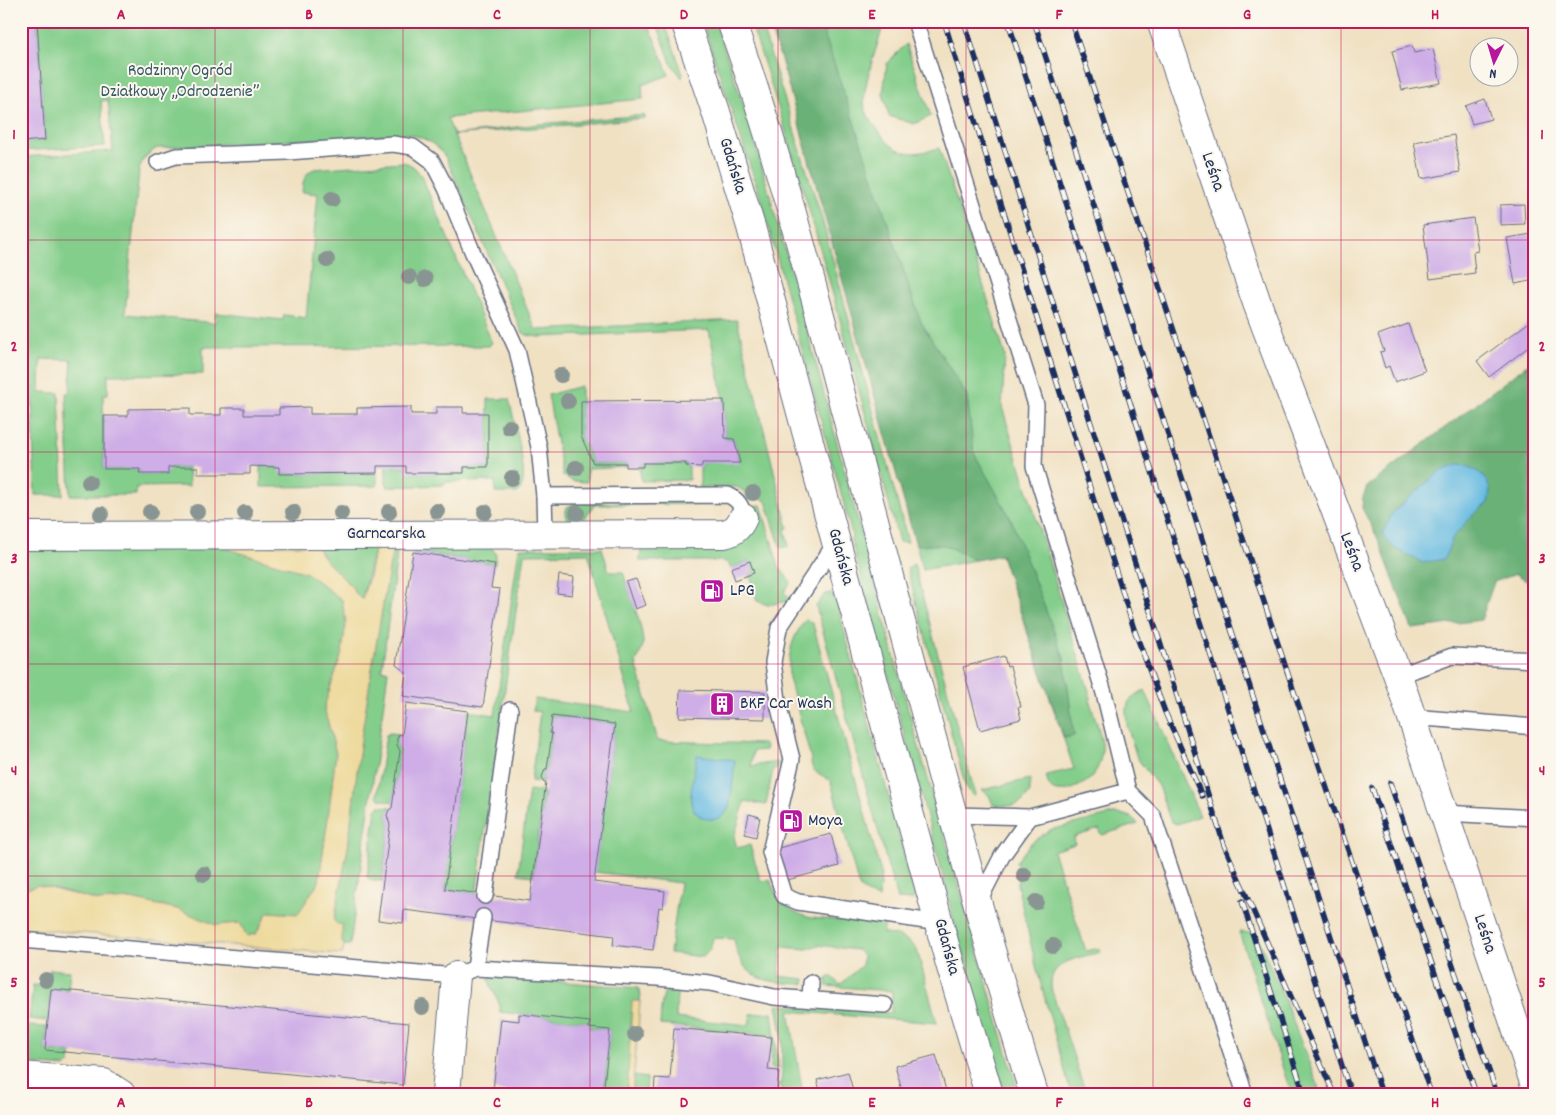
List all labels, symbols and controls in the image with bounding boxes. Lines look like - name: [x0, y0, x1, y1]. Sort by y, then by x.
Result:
- text: A: [117, 4, 126, 27]
- text: B: [305, 4, 313, 27]
- text: C: [493, 4, 501, 27]
- text: D: [680, 4, 689, 27]
- text: E: [868, 4, 876, 27]
- text: F: [1055, 4, 1063, 27]
- text: G: [1243, 4, 1251, 27]
- text: H: [1431, 4, 1439, 27]
- north arrow: [1468, 38, 1518, 88]
- park label: Rodzinny Ogród Działkowy „Odrodzenie”: [100, 59, 260, 105]
- text: N: [1489, 63, 1497, 83]
- text: 1: [12, 124, 16, 147]
- text: 1: [1540, 124, 1544, 147]
- street label: Gdańska: [712, 135, 753, 198]
- street label: Leśna: [1194, 149, 1230, 195]
- text: 2: [11, 336, 18, 359]
- text: 2: [1539, 336, 1546, 359]
- street label: Garncarska: [347, 522, 426, 547]
- street label: Gdańska: [820, 526, 860, 589]
- street label: Leśna: [1332, 529, 1370, 576]
- text: 3: [10, 548, 18, 571]
- text: 3: [1538, 548, 1546, 571]
- fuel station icon: LPG: [699, 578, 725, 604]
- place label: LPG: [730, 579, 755, 604]
- building icon: BKF Car Wash: [709, 691, 735, 717]
- place label: BKF Car Wash: [740, 692, 832, 717]
- text: 4: [11, 760, 17, 783]
- text: 4: [1539, 760, 1545, 783]
- fuel station icon: Moya: [778, 808, 804, 834]
- place label: Moya: [808, 809, 843, 834]
- street label: Leśna: [1466, 911, 1502, 957]
- street label: Gdańska: [926, 916, 966, 979]
- text: 5: [10, 972, 18, 995]
- text: 5: [1538, 972, 1546, 995]
- text: A: [117, 1092, 126, 1115]
- text: B: [305, 1092, 313, 1115]
- text: C: [493, 1092, 501, 1115]
- text: D: [680, 1092, 689, 1115]
- text: E: [868, 1092, 876, 1115]
- text: F: [1055, 1092, 1063, 1115]
- text: G: [1243, 1092, 1251, 1115]
- text: H: [1431, 1092, 1439, 1115]

